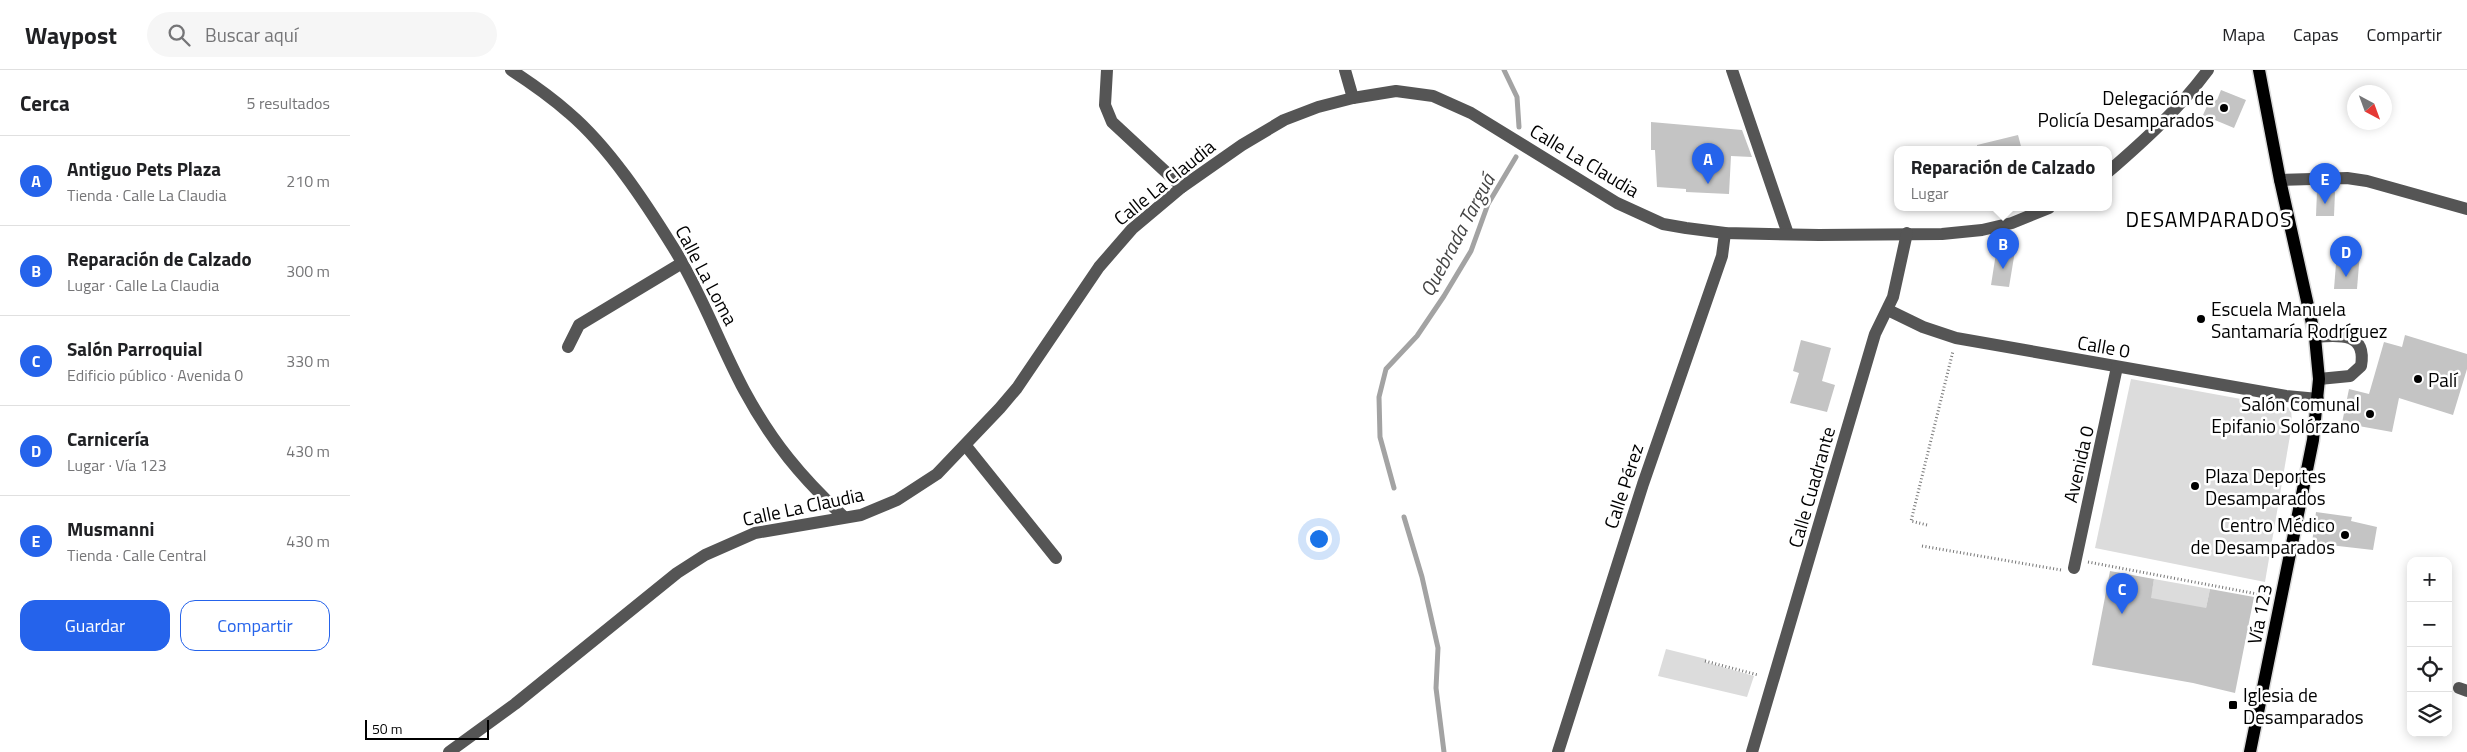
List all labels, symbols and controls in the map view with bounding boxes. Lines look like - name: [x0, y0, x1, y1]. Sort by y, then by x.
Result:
- search box: [147, 12, 497, 57]
- text: Waypost: [25, 17, 117, 53]
- text: Buscar aquí: [205, 20, 298, 49]
- icon: search: [165, 21, 193, 49]
- text: Mapa: [2222, 21, 2265, 48]
- text: Capas: [2293, 21, 2339, 48]
- text: Compartir: [2367, 21, 2442, 48]
- place label: Delegación de Policía Desamparados: [2037, 83, 2214, 134]
- north arrow: [2347, 85, 2392, 130]
- text: Cerca: [20, 87, 70, 119]
- text: 5 resultados: [246, 91, 330, 115]
- marker: Delegación de Policía Desamparados: [2218, 102, 2230, 114]
- street label: Calle La Claudia: [1525, 116, 1646, 204]
- street label: Calle La Claudia: [1107, 132, 1221, 232]
- pin: A: [1692, 143, 1724, 184]
- popup: [1894, 146, 2112, 211]
- text: Reparación de Calzado: [1911, 152, 2095, 181]
- text: Antiguo Pets Plaza: [67, 154, 221, 183]
- pin: E: [2309, 163, 2341, 204]
- water label: Quebrada Targuá: [1411, 166, 1503, 302]
- text: A: [31, 169, 41, 193]
- text: 210 m: [286, 169, 330, 193]
- text: Lugar: [1911, 181, 1949, 205]
- text: Tienda · Calle La Claudia: [67, 183, 226, 207]
- district label: DESAMPARADOS: [2126, 203, 2292, 235]
- street label: Calle La Loma: [668, 220, 746, 331]
- pin: B: [1987, 228, 2019, 269]
- pin: D: [2330, 236, 2362, 277]
- text: Reparación de Calzado: [67, 244, 252, 273]
- text: B: [31, 259, 41, 283]
- text: 300 m: [286, 259, 330, 283]
- text: Lugar · Calle La Claudia: [67, 273, 219, 297]
- place label: Escuela Manuela Santamaría Rodríguez: [2211, 294, 2387, 345]
- marker: Escuela Manuela Santamaría Rodríguez: [2195, 313, 2207, 325]
- street label: Calle 0: [2075, 327, 2133, 365]
- text: Salón Parroquial: [67, 334, 203, 363]
- text: C: [32, 349, 40, 373]
- text: 330 m: [286, 349, 330, 373]
- text: Edificio público · Avenida 0: [67, 363, 243, 387]
- place label: Palí: [2428, 365, 2459, 394]
- marker: Palí: [2412, 373, 2424, 385]
- place label: Salón Comunal Epifanio Solórzano: [2211, 389, 2360, 440]
- marker: Salón Comunal Epifanio Solórzano: [2364, 408, 2376, 420]
- street label: Calle Cuadrante: [1780, 423, 1842, 551]
- street label: Avenida 0: [2055, 423, 2101, 505]
- text: Carnicería: [67, 424, 149, 453]
- text: D: [31, 439, 41, 463]
- text: 430 m: [286, 439, 330, 463]
- street label: Calle Pérez: [1596, 440, 1650, 532]
- text: Lugar · Vía 123: [67, 453, 167, 477]
- place label: Plaza Deportes Desamparados: [2205, 461, 2326, 512]
- street label: Calle La Claudia: [740, 479, 867, 533]
- marker: Plaza Deportes Desamparados: [2189, 480, 2201, 492]
- place label: Centro Médico de Desamparados: [2191, 510, 2335, 561]
- text: Musmanni: [67, 514, 154, 543]
- your location: [1306, 526, 1332, 552]
- text: E: [32, 529, 40, 553]
- text: 430 m: [286, 529, 330, 553]
- marker: Centro Médico de Desamparados: [2339, 529, 2351, 541]
- text: Tienda · Calle Central: [67, 543, 206, 567]
- map controls: [2407, 557, 2452, 737]
- button: +: [2407, 557, 2452, 602]
- pin: C: [2106, 573, 2138, 614]
- street label: Vía 123: [2239, 581, 2279, 647]
- button: Guardar: [20, 600, 170, 651]
- button: Compartir: [180, 600, 330, 651]
- button: −: [2407, 602, 2452, 647]
- button: locate: [2407, 647, 2452, 692]
- place label: Iglesia de Desamparados: [2243, 680, 2364, 731]
- button: layers: [2407, 692, 2452, 737]
- marker: Iglesia de Desamparados: [2227, 699, 2239, 711]
- scale bar: [365, 717, 489, 740]
- text: 50 m: [372, 718, 402, 739]

